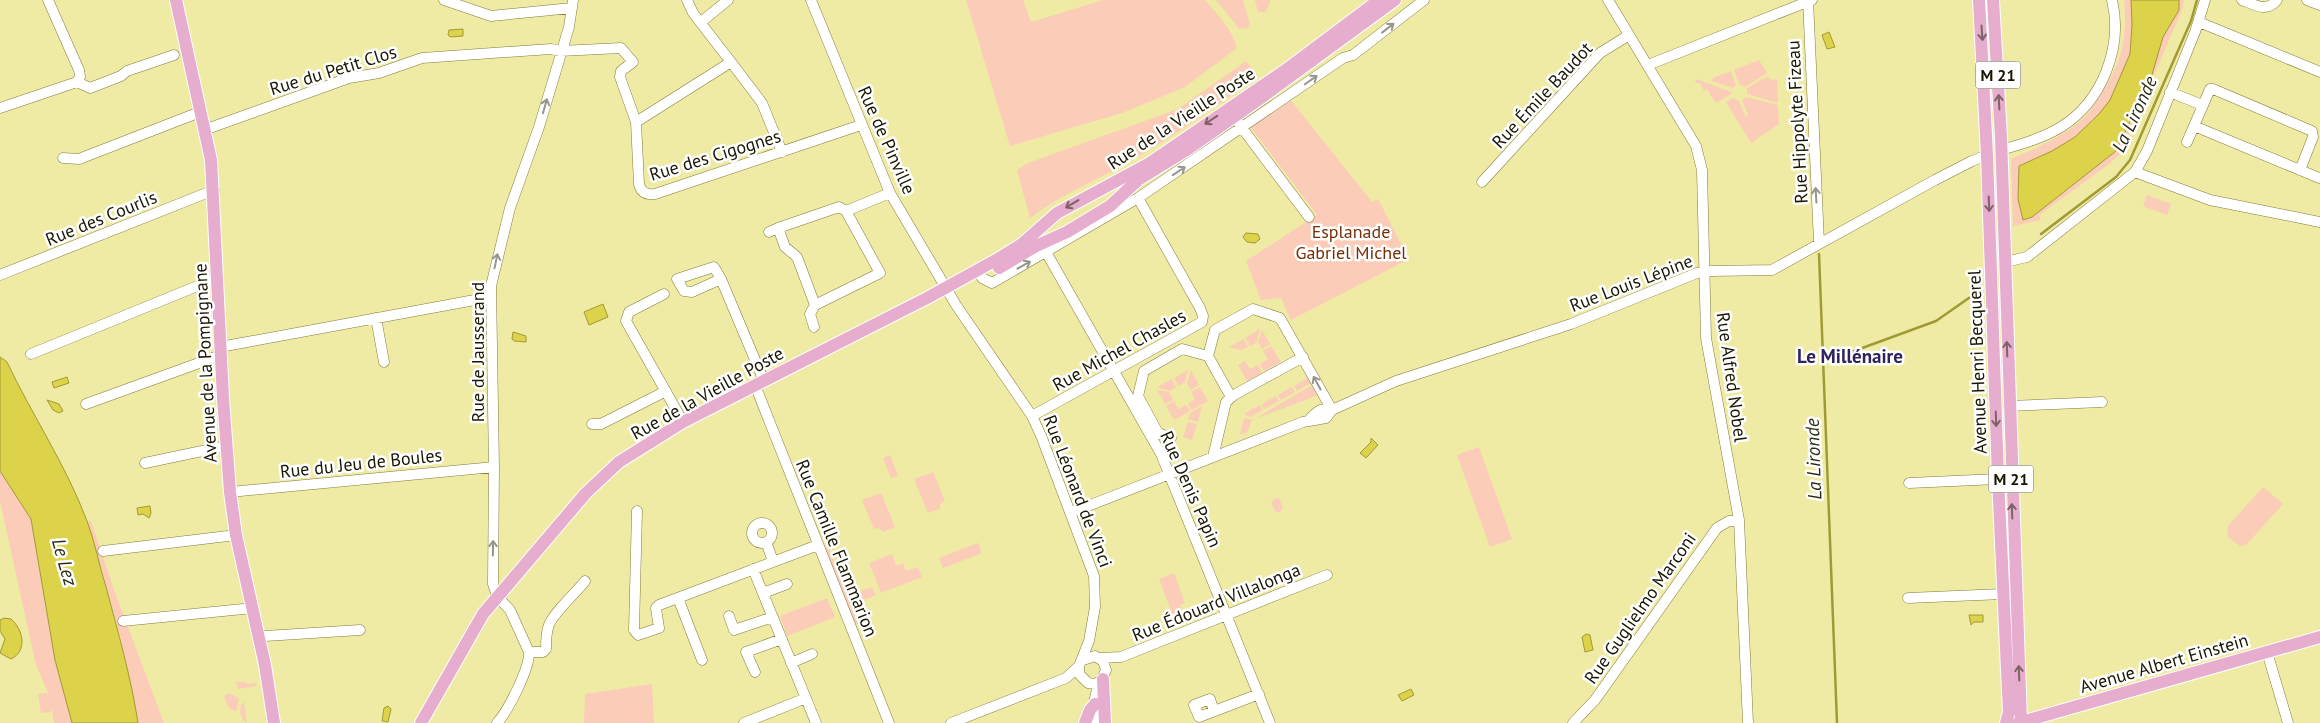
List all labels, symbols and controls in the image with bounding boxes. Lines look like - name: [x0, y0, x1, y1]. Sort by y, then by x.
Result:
- one-way arrow: [1381, 22, 1394, 33]
- one-way arrow: [1977, 25, 1986, 41]
- street label: Rue Émile Baudot: [1487, 37, 1597, 153]
- street label: Rue du Petit Clos: [267, 40, 399, 100]
- street label: Rue Hippolyte Fizeau: [1781, 40, 1813, 204]
- street label: Rue de la Vieille Poste: [1103, 62, 1259, 174]
- road number: M 21: [1976, 62, 2020, 88]
- water label: La Lironde: [2106, 72, 2162, 156]
- one-way arrow: [1304, 75, 1318, 85]
- street label: Rue de Pinville: [853, 82, 921, 198]
- one-way arrow: [1995, 94, 2004, 110]
- one-way arrow: [540, 99, 550, 115]
- one-way arrow: [1204, 115, 1218, 125]
- street label: Rue des Cigognes: [647, 124, 783, 186]
- one-way arrow: [1171, 166, 1185, 176]
- street label: Rue des Courlis: [42, 185, 160, 251]
- one-way arrow: [1812, 187, 1821, 203]
- one-way arrow: [1984, 196, 1993, 212]
- one-way arrow: [1065, 199, 1080, 209]
- park label: Esplanade Gabriel Michel: [1295, 220, 1407, 264]
- street label: Rue Louis Lépine: [1566, 249, 1696, 317]
- one-way arrow: [492, 254, 502, 270]
- one-way arrow: [1016, 259, 1031, 269]
- street label: Avenue de la Pompignane: [188, 263, 222, 463]
- street label: Avenue Henri Becquerel: [1962, 269, 1992, 454]
- street label: Rue de Jausserand: [466, 282, 489, 422]
- street label: Rue Michel Chasles: [1048, 304, 1190, 396]
- street label: Rue Alfred Nobel: [1712, 311, 1753, 444]
- street label: Rue de la Vieille Poste: [626, 341, 788, 445]
- one-way arrow: [2002, 341, 2012, 357]
- district label: Le Millénaire: [1797, 344, 1903, 368]
- one-way arrow: [1312, 376, 1322, 391]
- one-way arrow: [1991, 410, 2001, 427]
- street label: Rue Léonard de Vinci: [1038, 412, 1118, 570]
- water label: La Lironde: [1800, 418, 1826, 500]
- street label: Rue Denis Papin: [1155, 427, 1227, 551]
- street label: Rue du Jeu de Boules: [279, 443, 443, 483]
- street label: Rue Camille Flammarion: [791, 456, 883, 640]
- road number: M 21: [1988, 466, 2034, 492]
- one-way arrow: [2008, 503, 2017, 519]
- street label: Rue Guglielmo Marconi: [1579, 528, 1701, 688]
- water label: Le Lez: [47, 536, 83, 589]
- one-way arrow: [488, 540, 498, 556]
- street label: Rue Édouard Villalonga: [1128, 558, 1304, 646]
- street label: Avenue Albert Einstein: [2077, 628, 2251, 698]
- one-way arrow: [2014, 666, 2023, 682]

